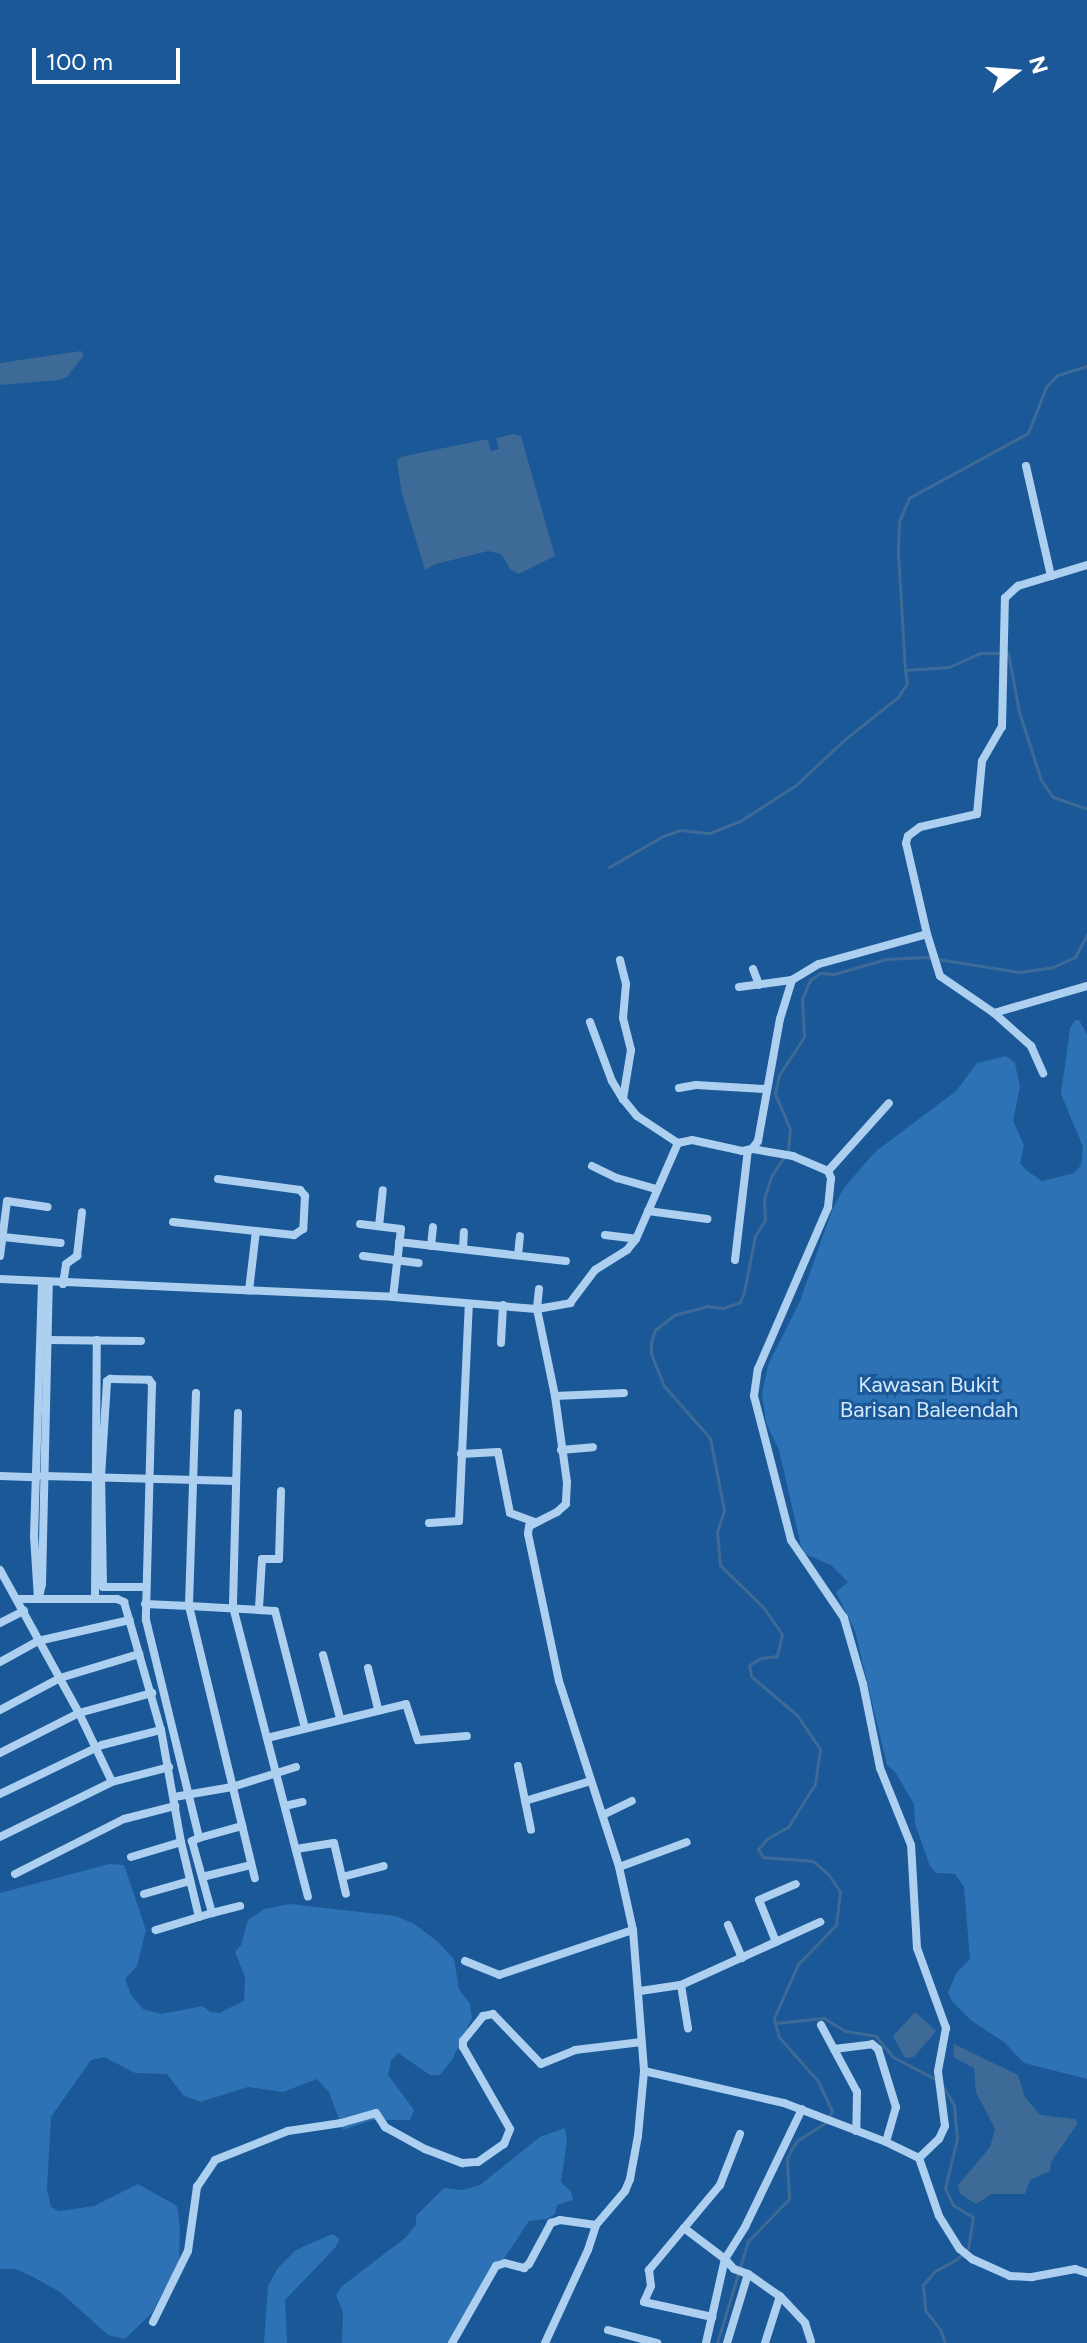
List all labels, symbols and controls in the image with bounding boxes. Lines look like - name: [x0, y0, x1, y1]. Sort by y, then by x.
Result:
- scale bar: [36, 32, 184, 82]
- north arrow: [975, 32, 1055, 112]
- text: 100 m: [46, 47, 113, 76]
- text: N: [1023, 53, 1054, 77]
- park label: Kawasan Bukit Barisan Baleendah: [840, 1371, 1018, 1422]

